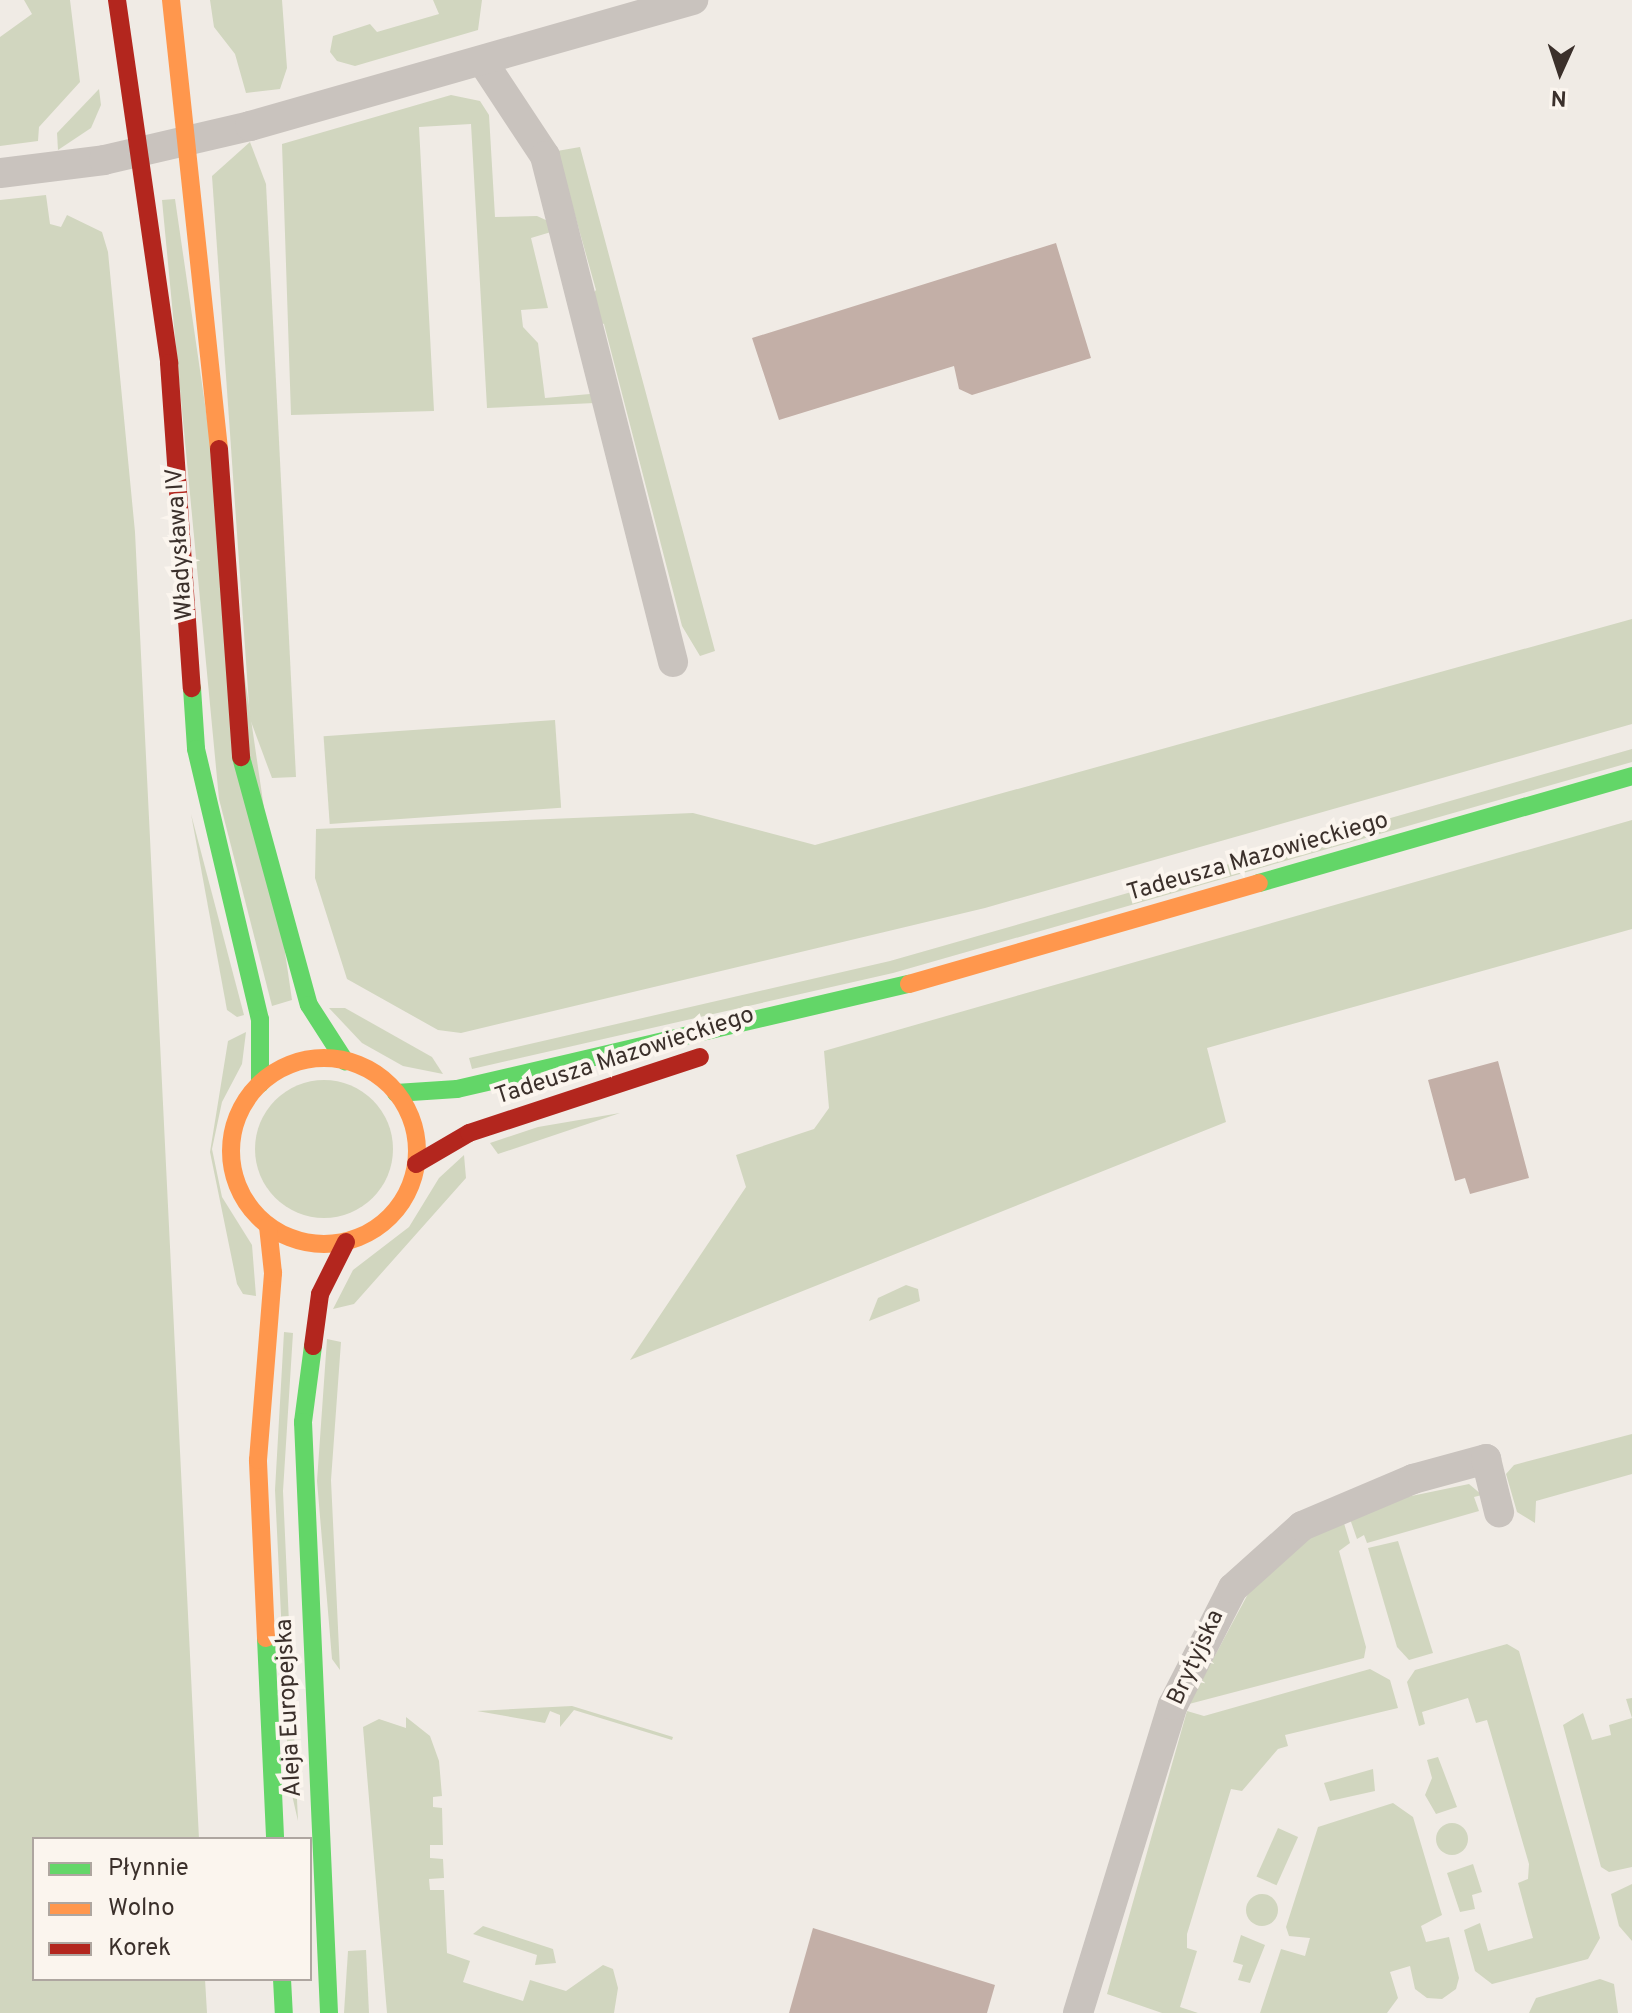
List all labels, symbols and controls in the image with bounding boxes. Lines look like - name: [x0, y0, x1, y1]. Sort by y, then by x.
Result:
- north arrow: [1520, 32, 1600, 112]
- text: N: [1550, 83, 1567, 110]
- street label: Władysława IV: [161, 467, 201, 621]
- street label: Tadeusza Mazowieckiego: [1124, 807, 1392, 909]
- street label: Tadeusza Mazowieckiego: [492, 1002, 758, 1112]
- street label: Brytyjska: [1162, 1606, 1232, 1710]
- street label: Aleja Europejska: [271, 1618, 309, 1798]
- legend: [32, 1837, 312, 1981]
- text: Płynnie: [108, 1854, 189, 1884]
- text: Wolno: [108, 1894, 175, 1924]
- text: Korek: [108, 1934, 171, 1964]

